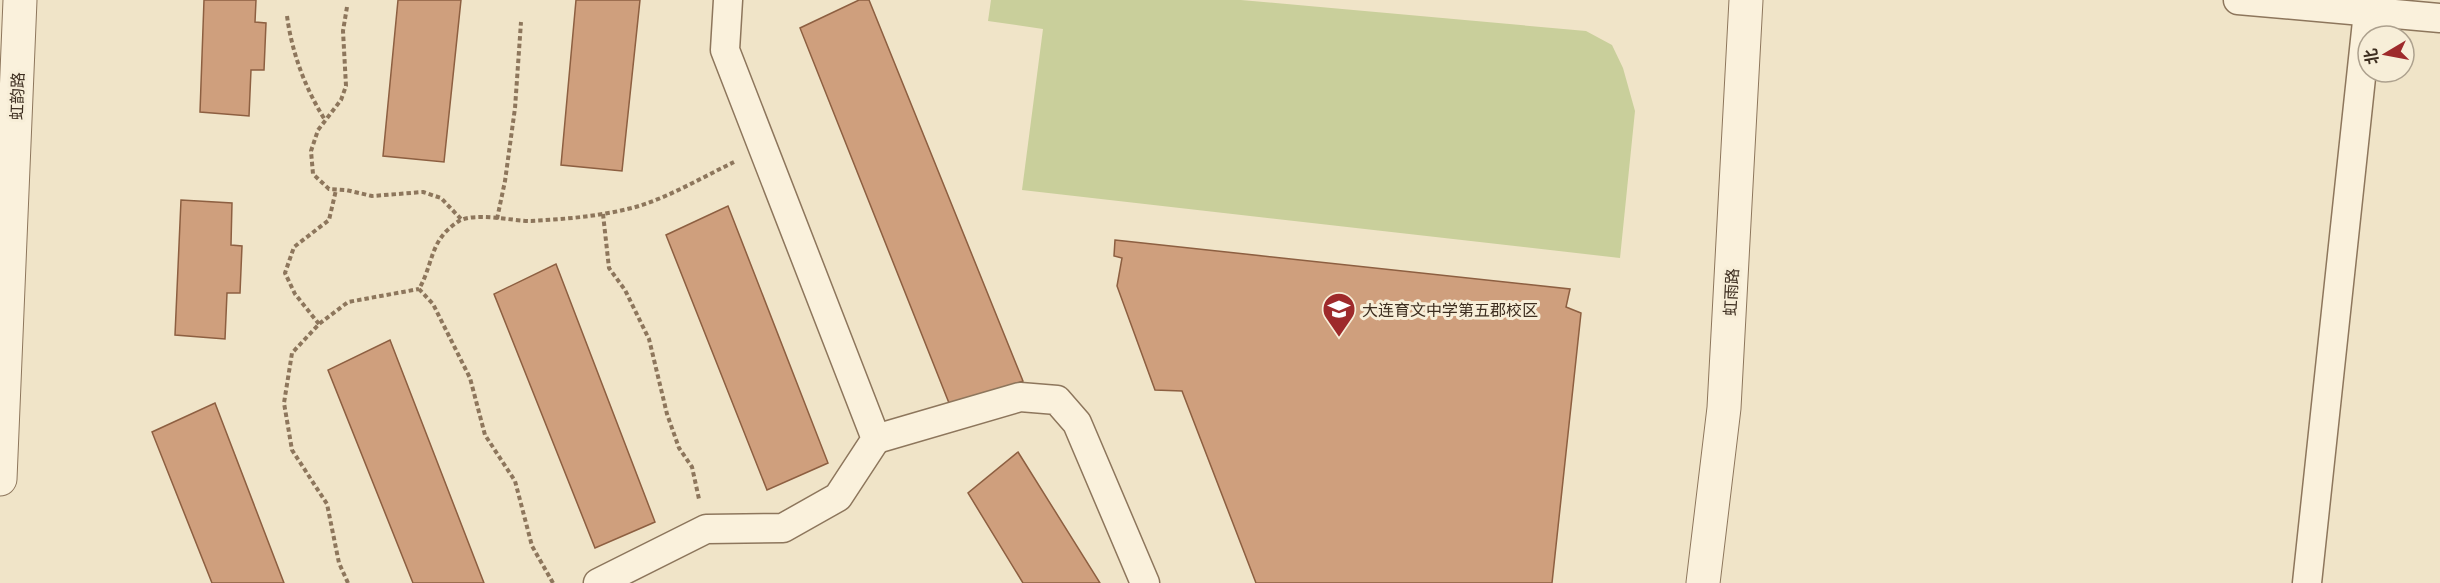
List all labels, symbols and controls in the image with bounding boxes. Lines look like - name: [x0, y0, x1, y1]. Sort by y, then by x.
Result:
- north arrow: [2356, 24, 2416, 84]
- text: 北: [2357, 47, 2383, 67]
- street label: 虹韵路: [3, 72, 29, 120]
- street label: 虹雨路: [1717, 267, 1743, 317]
- school or university icon: 大连育文中学第五郡校区: [1321, 291, 1357, 338]
- place label: 大连育文中学第五郡校区: [1362, 297, 1538, 321]

